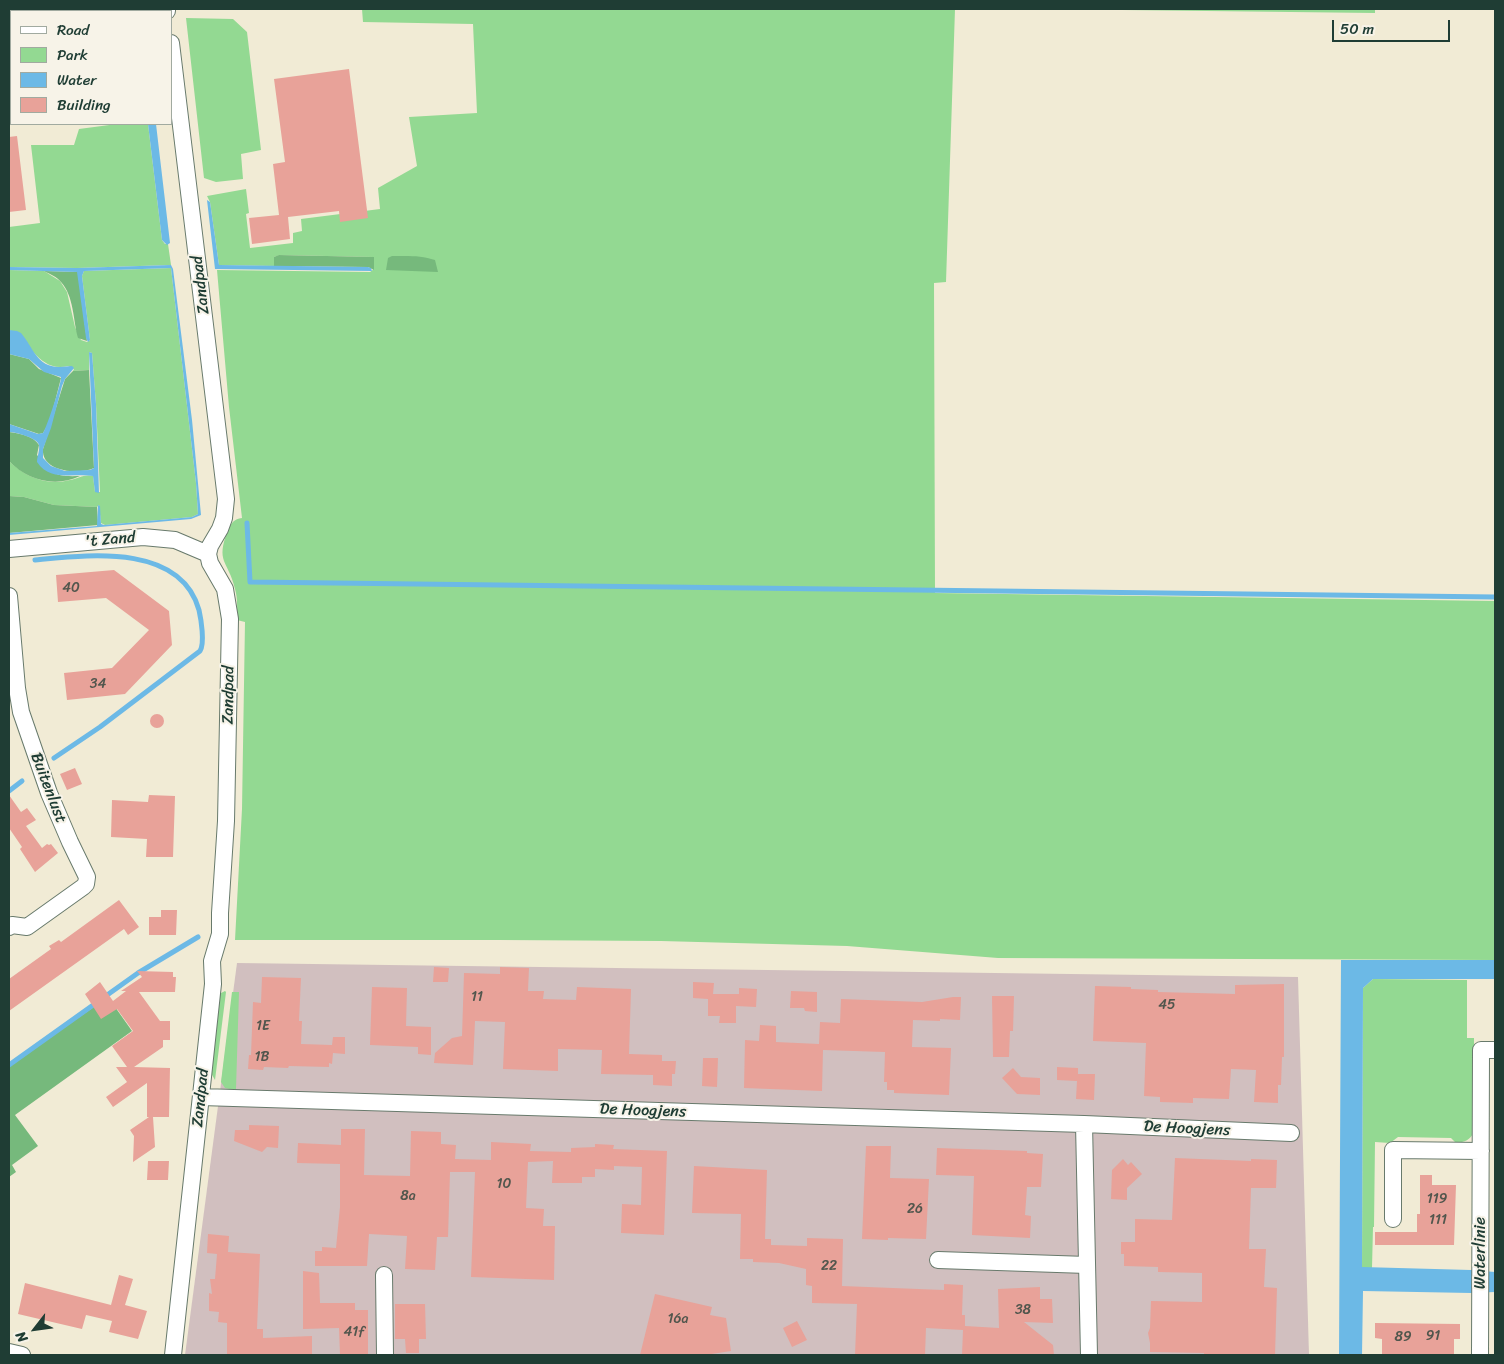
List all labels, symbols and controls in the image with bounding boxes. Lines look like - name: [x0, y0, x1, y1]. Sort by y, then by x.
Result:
- legend: [10, 10, 172, 125]
- scale bar: [1334, 10, 1452, 42]
- text: 50 m: [1340, 16, 1374, 42]
- text: Road: [57, 17, 89, 43]
- text: Park: [57, 42, 88, 68]
- text: Water: [57, 67, 97, 93]
- text: Building: [57, 92, 111, 118]
- street label: Zandpad: [188, 255, 214, 315]
- street label: 't Zand: [84, 528, 136, 552]
- house number: 40: [62, 580, 80, 596]
- street label: Zandpad: [219, 665, 239, 725]
- house number: 34: [90, 676, 106, 692]
- street label: Buitenlust: [26, 750, 70, 826]
- house number: 11: [471, 989, 483, 1005]
- house number: 45: [1158, 997, 1176, 1013]
- house number: 1E: [256, 1018, 270, 1034]
- house number: 1B: [255, 1049, 269, 1065]
- street label: Zandpad: [188, 1068, 214, 1128]
- street label: De Hoogjens: [599, 1100, 687, 1122]
- street label: De Hoogjens: [1143, 1117, 1231, 1141]
- house number: 10: [497, 1176, 511, 1192]
- house number: 8a: [400, 1188, 416, 1204]
- house number: 119: [1427, 1191, 1447, 1207]
- house number: 26: [907, 1201, 923, 1217]
- house number: 111: [1429, 1212, 1447, 1228]
- street label: Waterlinie: [1471, 1217, 1491, 1289]
- house number: 22: [821, 1258, 837, 1274]
- house number: 38: [1015, 1302, 1031, 1318]
- north arrow: [10, 1304, 60, 1354]
- house number: 16a: [668, 1311, 688, 1327]
- house number: 41f: [344, 1324, 364, 1340]
- text: N: [8, 1326, 35, 1347]
- house number: 91: [1426, 1328, 1440, 1344]
- house number: 89: [1394, 1329, 1412, 1345]

